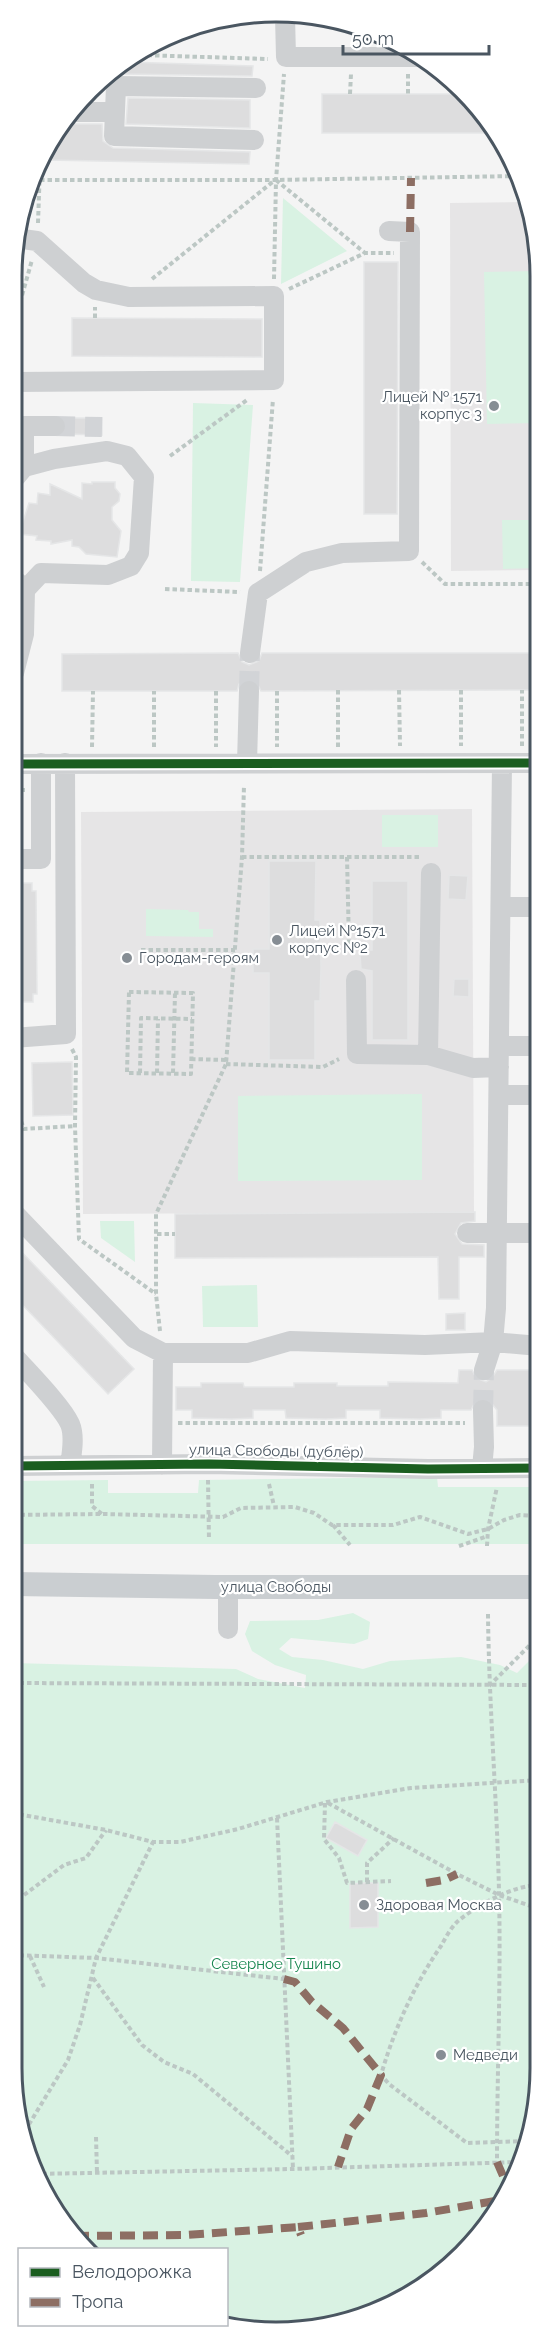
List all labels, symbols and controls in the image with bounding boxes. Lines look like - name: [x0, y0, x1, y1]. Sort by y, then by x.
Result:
- scale bar: [343, 18, 488, 56]
- text: 50 m: [352, 28, 394, 49]
- place label: Лицей № 1571 корпус 3: [382, 388, 483, 423]
- marker: Лицей № 1571 корпус 3: [487, 399, 501, 413]
- place label: Лицей №1571 корпус №2: [289, 922, 386, 957]
- marker: Лицей №1571 корпус №2: [270, 933, 284, 947]
- place label: Городам-героям: [139, 949, 259, 967]
- marker: Городам-героям: [120, 951, 134, 965]
- street label: улица Свободы (дублёр): [189, 1440, 363, 1462]
- street label: улица Свободы: [221, 1578, 331, 1596]
- place label: Здоровая Москва: [376, 1896, 502, 1914]
- marker: Здоровая Москва: [357, 1898, 371, 1912]
- park label: Северное Тушино: [211, 1955, 341, 1973]
- place label: Медведи: [453, 2046, 518, 2064]
- marker: Медведи: [434, 2048, 448, 2062]
- legend: [18, 2248, 228, 2326]
- text: Велодорожка: [72, 2261, 192, 2282]
- text: Тропа: [72, 2291, 123, 2312]

